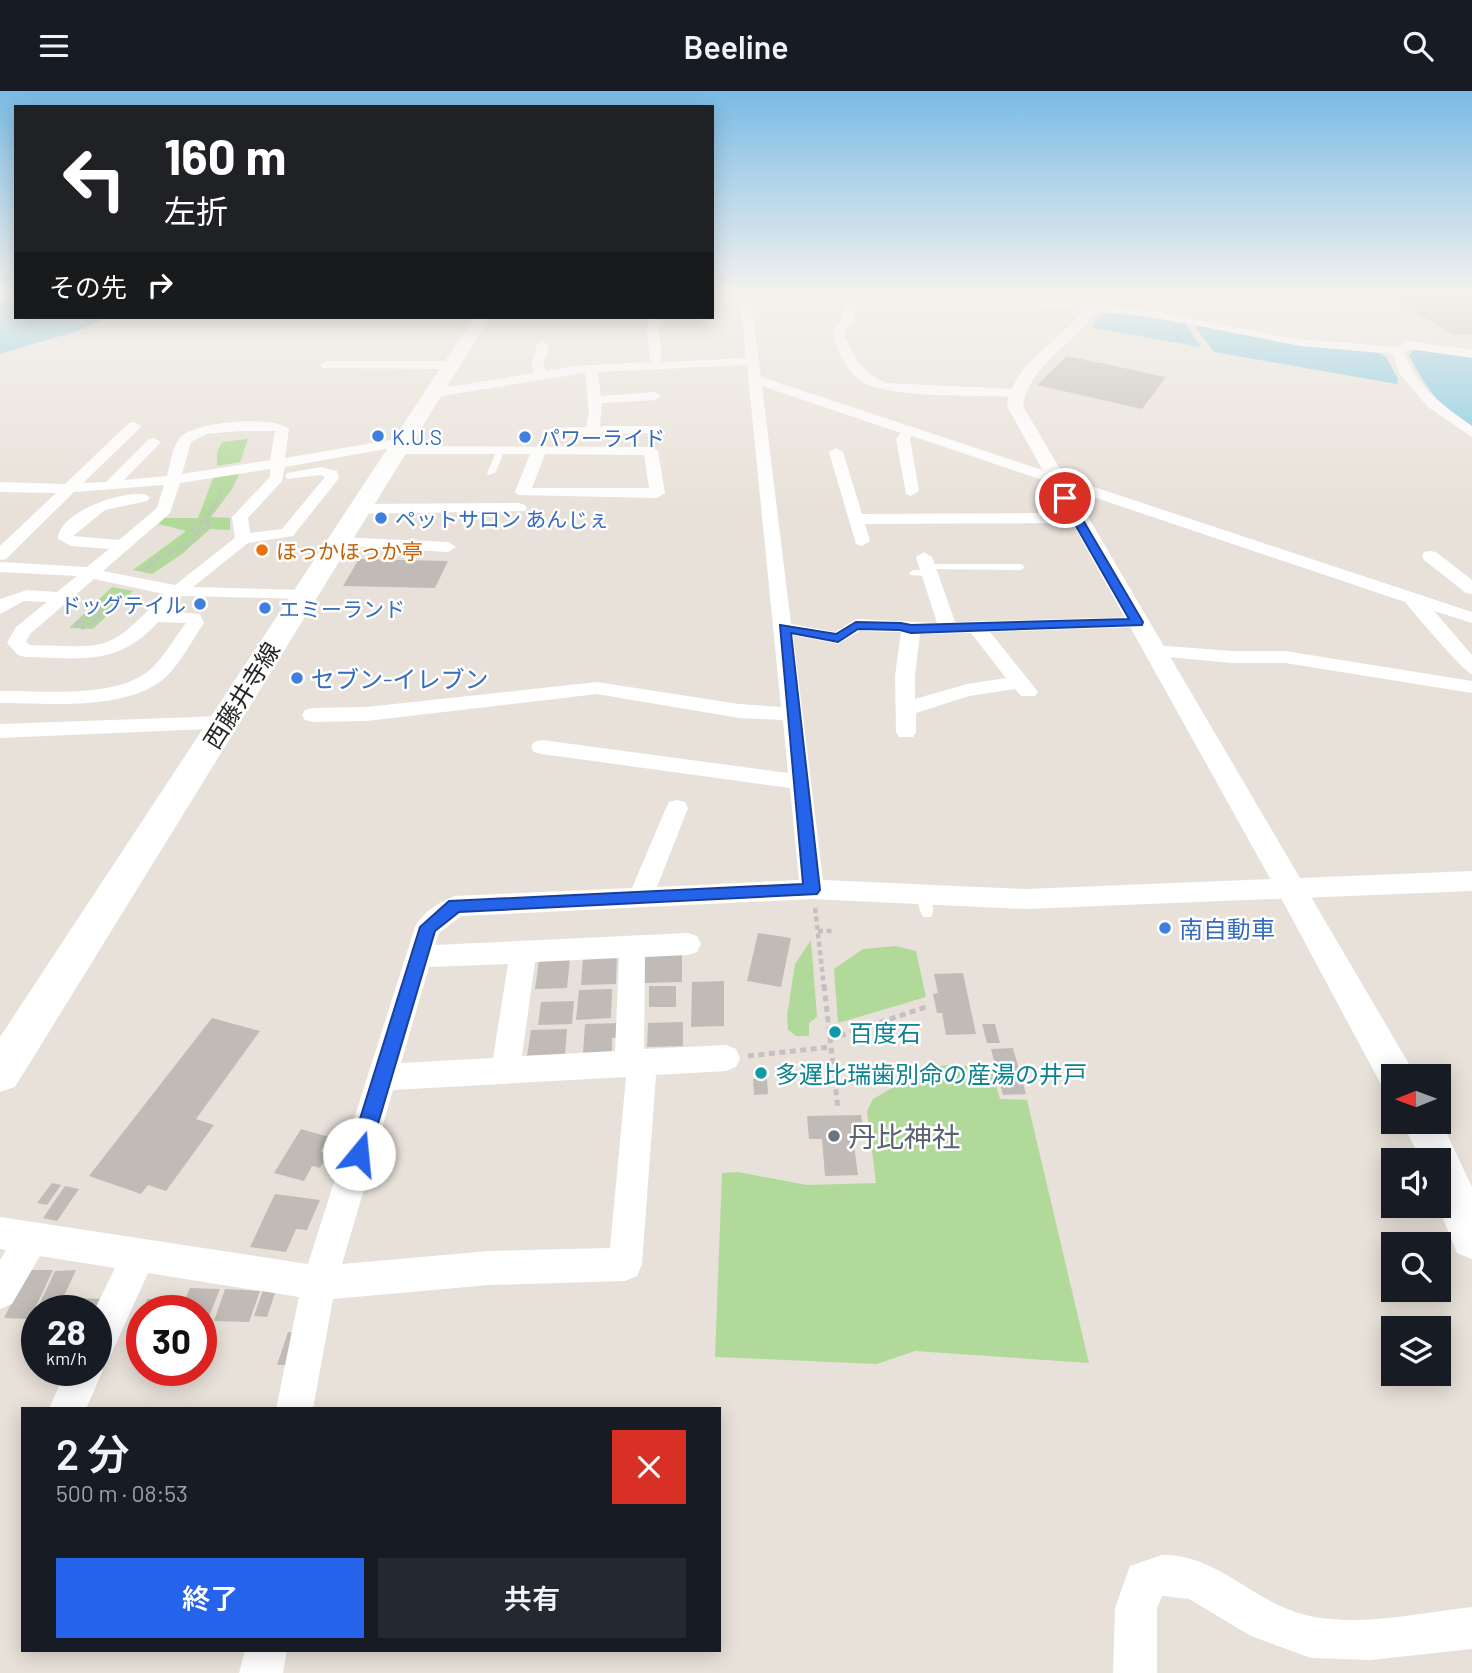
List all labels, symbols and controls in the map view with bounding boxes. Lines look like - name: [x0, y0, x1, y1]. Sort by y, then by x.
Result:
- icon: menu: [35, 27, 73, 65]
- text: Beeline: [684, 27, 788, 65]
- icon: search: [1399, 27, 1437, 65]
- text: 160 m: [164, 126, 286, 185]
- icon: left: [49, 133, 140, 224]
- text: 左折: [164, 191, 228, 229]
- icon: right: [141, 266, 179, 304]
- text: その先: [49, 271, 127, 302]
- place label: K.U.S: [392, 424, 442, 449]
- place label: パワーライド: [539, 425, 665, 450]
- marker: K.U.S: [370, 428, 386, 444]
- marker: パワーライド: [517, 429, 533, 445]
- pin: [1035, 468, 1095, 528]
- icon: arrive: [1046, 479, 1084, 517]
- place label: ペットサロン あんじぇ: [395, 506, 609, 531]
- marker: ペットサロン あんじぇ: [373, 510, 389, 526]
- place label: ほっかほっか亭: [276, 538, 423, 563]
- marker: ほっかほっか亭: [254, 542, 270, 558]
- place label: ドッグテイル: [60, 592, 186, 617]
- marker: ドッグテイル: [192, 596, 208, 612]
- place label: エミーランド: [279, 596, 405, 621]
- marker: エミーランド: [257, 600, 273, 616]
- street label: 西藤井寺線: [197, 636, 285, 754]
- place label: セブン-イレブン: [311, 664, 488, 693]
- marker: セブン-イレブン: [289, 670, 305, 686]
- place label: 南自動車: [1179, 914, 1275, 943]
- marker: 南自動車: [1157, 920, 1173, 936]
- place label: 百度石: [849, 1018, 921, 1047]
- marker: 百度石: [827, 1024, 843, 1040]
- place label: 多遅比瑞歯別命の産湯の井戸: [775, 1059, 1087, 1088]
- north arrow: [1381, 1064, 1451, 1134]
- map controls: [1381, 1064, 1451, 1386]
- marker: 多遅比瑞歯別命の産湯の井戸: [753, 1065, 769, 1081]
- position arrow: [322, 1117, 396, 1191]
- place label: 丹比神社: [848, 1119, 960, 1153]
- marker: 丹比神社: [826, 1128, 842, 1144]
- button: sound: [1381, 1148, 1451, 1218]
- button: search: [1381, 1232, 1451, 1302]
- speed limit sign: 30: [126, 1295, 217, 1386]
- text: 28: [47, 1310, 86, 1352]
- button: layers: [1381, 1316, 1451, 1386]
- text: km/h: [46, 1347, 87, 1369]
- text: 2 分: [56, 1428, 130, 1478]
- button: close: [612, 1430, 686, 1504]
- text: 500 m · 08:53: [56, 1479, 188, 1507]
- button: 終了: [56, 1558, 364, 1638]
- button: 共有: [378, 1558, 686, 1638]

